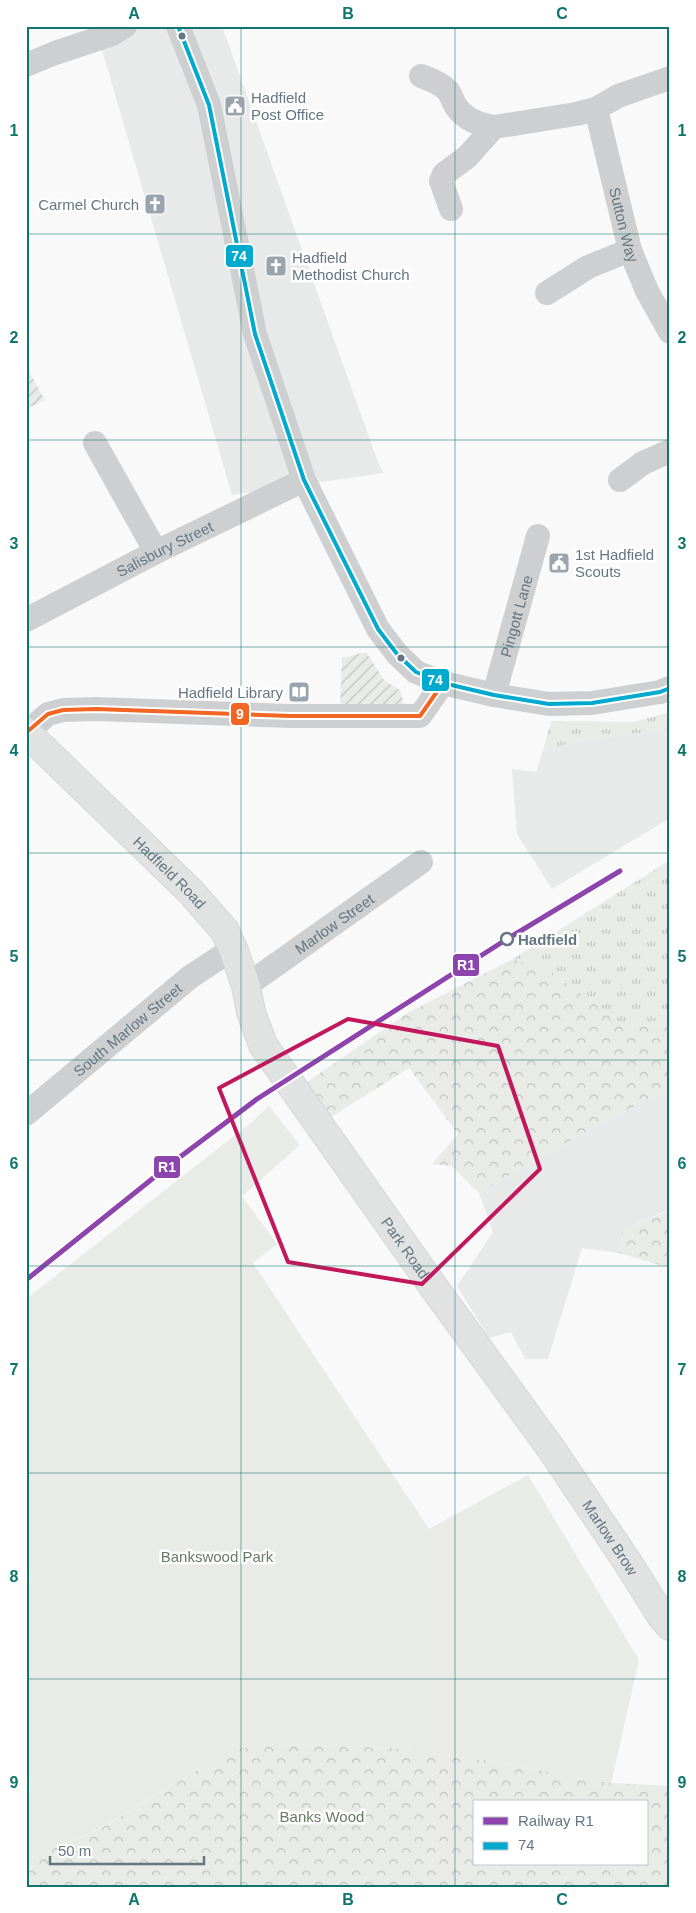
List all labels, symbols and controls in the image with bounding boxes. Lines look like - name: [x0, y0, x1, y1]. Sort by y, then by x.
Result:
- text: A: [128, 5, 140, 22]
- text: B: [342, 5, 354, 22]
- text: C: [556, 5, 568, 22]
- unlabelled marker: [177, 31, 187, 41]
- place label: Hadfield Post Office: [251, 89, 324, 123]
- public building icon: Hadfield Post Office: [223, 94, 247, 118]
- text: 1: [10, 122, 19, 139]
- text: 1: [678, 122, 687, 139]
- street label: Sutton Way: [607, 185, 643, 265]
- church icon: Carmel Church: [143, 192, 167, 216]
- place label: Carmel Church: [38, 196, 139, 213]
- line badge: 74: [225, 244, 254, 268]
- text: 74: [231, 248, 247, 264]
- place label: Hadfield Methodist Church: [292, 249, 410, 283]
- church icon: Hadfield Methodist Church: [264, 254, 288, 278]
- text: 2: [10, 329, 19, 346]
- text: 2: [678, 329, 687, 346]
- street label: Salisbury Street: [113, 517, 216, 580]
- text: 3: [10, 535, 19, 552]
- text: 3: [678, 535, 687, 552]
- place label: 1st Hadfield Scouts: [575, 546, 654, 580]
- public building icon: 1st Hadfield Scouts: [547, 551, 571, 575]
- street label: Pingott Lane: [496, 573, 535, 659]
- unlabelled marker: [396, 653, 406, 663]
- line badge: 74: [421, 668, 450, 692]
- text: 74: [427, 672, 443, 688]
- library icon: Hadfield Library: [287, 680, 311, 704]
- place label: Hadfield Library: [178, 684, 283, 701]
- line badge: 9: [230, 702, 250, 726]
- text: 9: [236, 706, 244, 722]
- text: 4: [10, 742, 19, 759]
- text: 4: [678, 742, 687, 759]
- street label: Hadfield Road: [130, 833, 210, 912]
- street label: Marlow Street: [291, 889, 377, 957]
- place label: Hadfield: [518, 931, 577, 948]
- marker: Hadfield: [500, 932, 514, 946]
- text: 5: [10, 948, 19, 965]
- text: 5: [678, 948, 687, 965]
- line badge: R1: [452, 953, 480, 977]
- text: R1: [457, 957, 475, 973]
- street label: South Marlow Street: [70, 979, 186, 1079]
- text: 6: [10, 1155, 19, 1172]
- line badge: R1: [153, 1155, 181, 1179]
- text: 6: [678, 1155, 687, 1172]
- text: R1: [158, 1159, 176, 1175]
- street label: Park Road: [378, 1214, 433, 1281]
- text: 7: [10, 1361, 19, 1378]
- text: 7: [678, 1361, 687, 1378]
- street label: Marlow Brow: [580, 1497, 642, 1578]
- park label: Bankswood Park: [161, 1548, 274, 1565]
- text: 8: [10, 1568, 19, 1585]
- text: 8: [678, 1568, 687, 1585]
- text: 9: [10, 1774, 19, 1791]
- text: 9: [678, 1774, 687, 1791]
- legend: [473, 1800, 648, 1866]
- park label: Banks Wood: [280, 1808, 364, 1825]
- text: Railway R1: [518, 1812, 594, 1829]
- scale bar: [50, 1833, 204, 1865]
- text: 74: [518, 1836, 535, 1853]
- text: 50 m: [58, 1842, 91, 1859]
- text: A: [128, 1891, 140, 1908]
- text: B: [342, 1891, 354, 1908]
- text: C: [556, 1891, 568, 1908]

